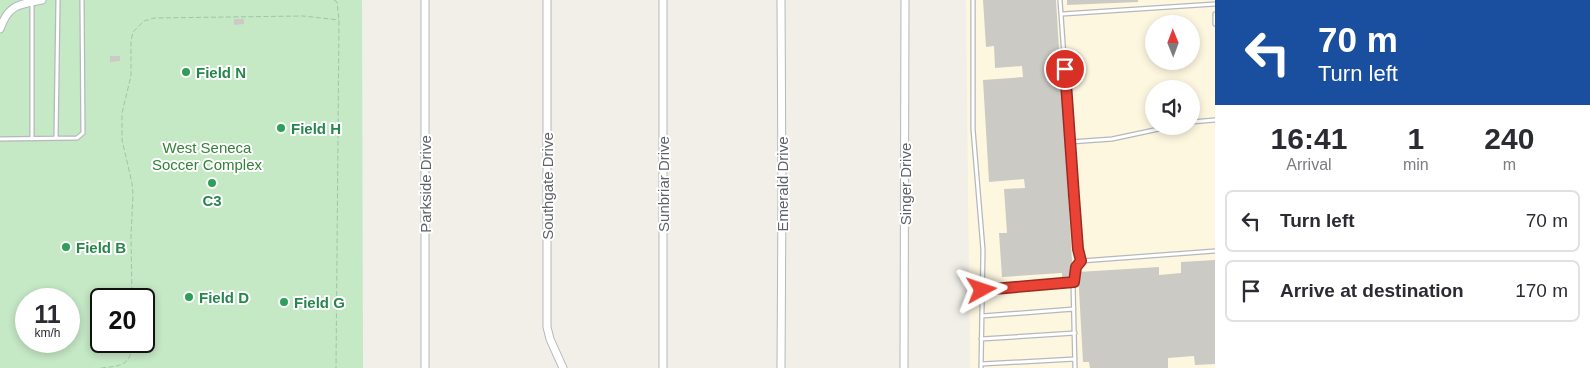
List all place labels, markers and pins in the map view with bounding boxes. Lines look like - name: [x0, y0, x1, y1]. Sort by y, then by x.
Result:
- pin: [1044, 48, 1086, 90]
- place label: Field N: [196, 64, 246, 81]
- marker: Field N: [180, 66, 192, 78]
- place label: Field H: [291, 120, 341, 137]
- marker: Field H: [275, 122, 287, 134]
- marker: C3: [206, 177, 218, 189]
- place label: C3: [202, 192, 222, 209]
- place label: Field B: [76, 239, 126, 256]
- marker: Field B: [60, 241, 72, 253]
- place label: Field D: [199, 289, 249, 306]
- marker: Field D: [183, 291, 195, 303]
- place label: Field G: [294, 294, 345, 311]
- marker: Field G: [278, 296, 290, 308]

